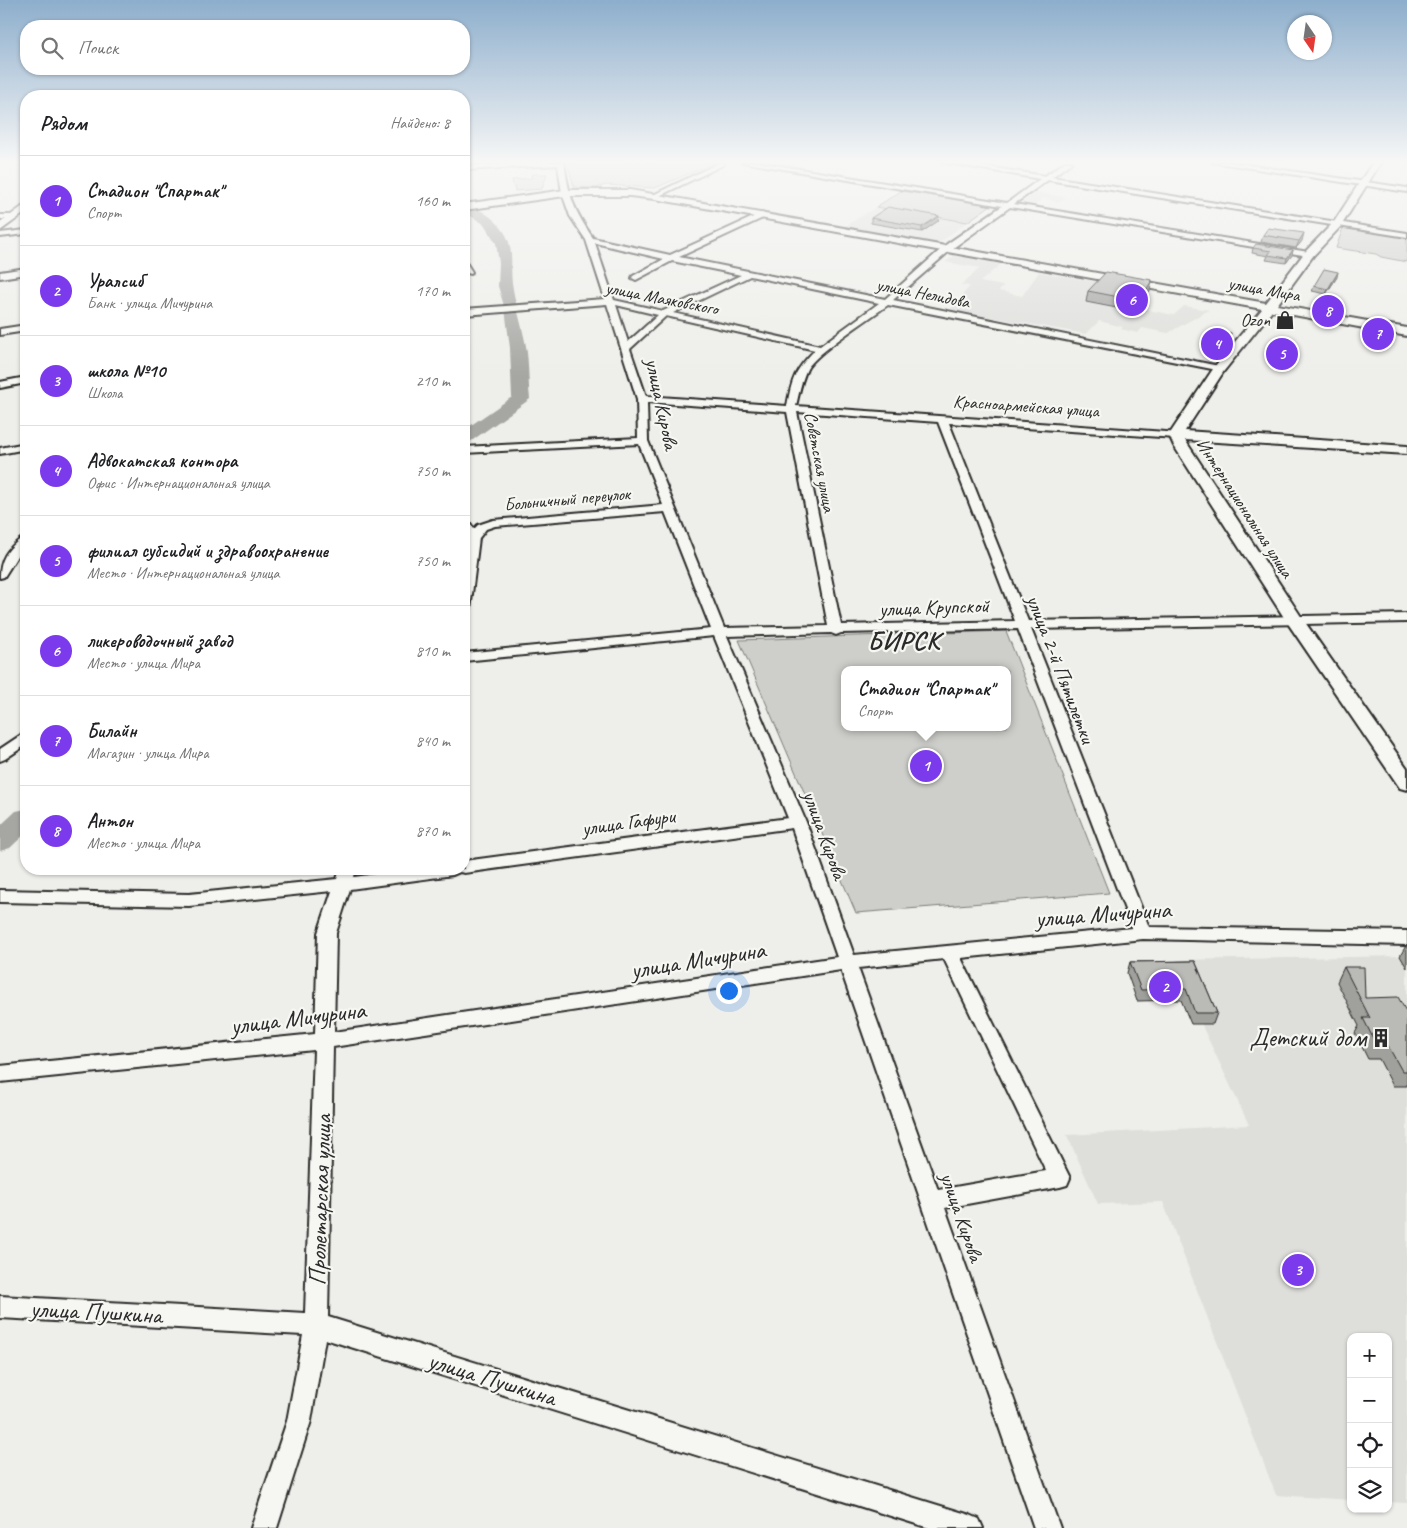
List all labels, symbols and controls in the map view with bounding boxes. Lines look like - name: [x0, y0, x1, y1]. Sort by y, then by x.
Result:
- north arrow: [1287, 15, 1332, 60]
- search box: [20, 20, 470, 75]
- icon: search: [38, 34, 66, 62]
- text: Поиск: [78, 36, 118, 60]
- text: Рядом: [40, 110, 87, 136]
- text: Найдено: 8: [390, 113, 450, 133]
- text: Стадион "Спартак": [87, 179, 223, 203]
- text: 1: [52, 191, 60, 211]
- text: 160 m: [416, 191, 450, 211]
- text: Спорт: [87, 203, 122, 223]
- text: Уралсиб: [87, 269, 143, 293]
- street label: улица Мира: [1225, 272, 1303, 306]
- street label: улица Нелидова: [874, 273, 972, 313]
- street label: улица Маяковского: [603, 276, 722, 320]
- text: 2: [52, 281, 60, 301]
- text: 170 m: [416, 281, 450, 301]
- pin: 6: [1116, 281, 1148, 319]
- pin: 8: [1312, 292, 1344, 330]
- text: Банк · улица Мичурина: [87, 293, 212, 313]
- place label: Ozon: [1240, 309, 1271, 331]
- shop icon: Ozon: [1274, 309, 1296, 331]
- pin: 7: [1362, 315, 1394, 353]
- pin: 4: [1201, 325, 1233, 363]
- pin: 5: [1266, 335, 1298, 373]
- street label: улица Кирова: [639, 354, 685, 454]
- text: школа №10: [87, 359, 165, 383]
- text: 3: [52, 371, 60, 391]
- text: 210 m: [416, 371, 450, 391]
- text: Школа: [87, 383, 122, 403]
- street label: Красноармейская улица: [952, 390, 1101, 422]
- street label: Советская улица: [800, 410, 841, 515]
- street label: Интернациональная улица: [1192, 434, 1299, 583]
- text: Адвокатская контора: [87, 449, 237, 473]
- text: 4: [52, 461, 60, 481]
- text: 750 m: [416, 461, 450, 481]
- text: Офис · Интернациональная улица: [87, 473, 270, 493]
- street label: Больничный переулок: [503, 482, 633, 515]
- text: филиал субсидий и здравоохранение: [87, 539, 328, 563]
- text: 5: [53, 551, 59, 571]
- text: 750 m: [416, 551, 450, 571]
- text: Место · Интернациональная улица: [87, 563, 280, 583]
- street label: улица 2-й Пятилетки: [1020, 589, 1102, 748]
- street label: улица Крупской: [876, 592, 991, 622]
- district label: БИРСК: [867, 624, 945, 657]
- text: ликероводочный завод: [87, 629, 232, 653]
- text: 6: [52, 641, 60, 661]
- text: 810 m: [416, 641, 450, 661]
- text: Место · улица Мира: [87, 653, 200, 673]
- popup: [841, 666, 1011, 731]
- text: Стадион "Спартак": [858, 677, 994, 701]
- text: Спорт: [858, 701, 893, 721]
- text: Билайн: [87, 719, 137, 743]
- text: 7: [52, 731, 60, 751]
- text: 840 m: [416, 731, 450, 751]
- text: Магазин · улица Мира: [87, 743, 209, 763]
- pin: 1: [910, 747, 942, 785]
- street label: улица Кирова: [796, 785, 854, 885]
- street label: улица Гафури: [578, 802, 679, 842]
- text: Антон: [87, 809, 133, 833]
- text: 8: [52, 821, 60, 841]
- text: 870 m: [416, 821, 450, 841]
- text: Место · улица Мира: [87, 833, 200, 853]
- street label: улица Мичурина: [1032, 893, 1174, 935]
- street label: улица Мичурина: [626, 933, 770, 987]
- pin: 2: [1149, 968, 1181, 1006]
- your location: [716, 978, 742, 1004]
- street label: улица Мичурина: [227, 994, 369, 1042]
- place label: Детский дом: [1249, 1022, 1368, 1054]
- building icon: Детский дом: [1370, 1027, 1392, 1049]
- street label: Пролетарская улица: [301, 1112, 339, 1286]
- street label: улица Кирова: [934, 1167, 990, 1267]
- pin: 3: [1282, 1251, 1314, 1289]
- street label: улица Пушкина: [27, 1292, 165, 1332]
- map controls: [1347, 1333, 1392, 1513]
- button: +: [1347, 1333, 1392, 1378]
- street label: улица Пушкина: [422, 1344, 562, 1414]
- button: −: [1347, 1378, 1392, 1423]
- button: locate: [1347, 1423, 1392, 1468]
- button: layers: [1347, 1468, 1392, 1513]

